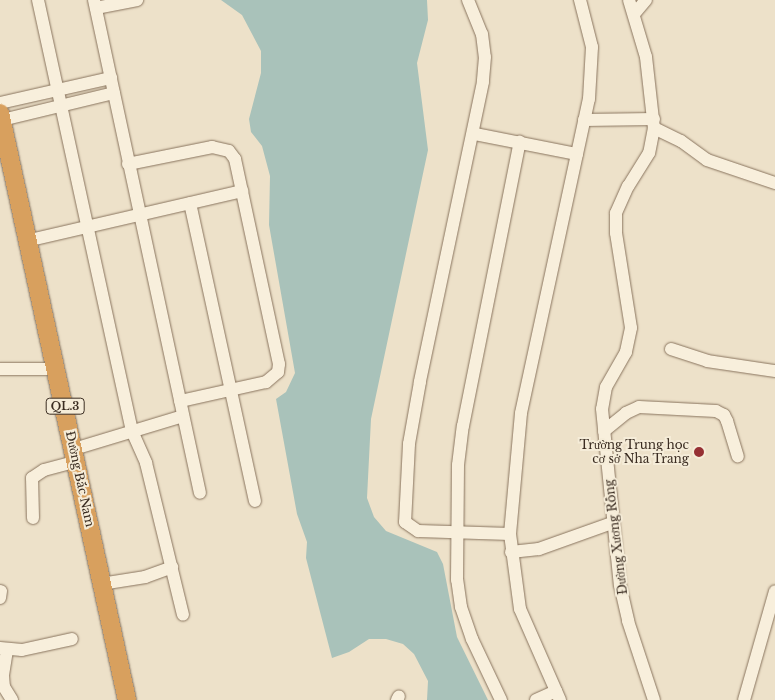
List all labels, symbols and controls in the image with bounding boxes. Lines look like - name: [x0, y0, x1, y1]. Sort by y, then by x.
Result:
- road number: QL.3: [45, 398, 85, 414]
- street label: Đường Bắc Nam: [63, 430, 97, 528]
- place label: Trường Trung học cơ sở Nha Trang: [579, 438, 689, 466]
- marker: Trường Trung học cơ sở Nha Trang: [693, 446, 705, 458]
- street label: Đường Xương Rồng: [602, 478, 630, 596]

